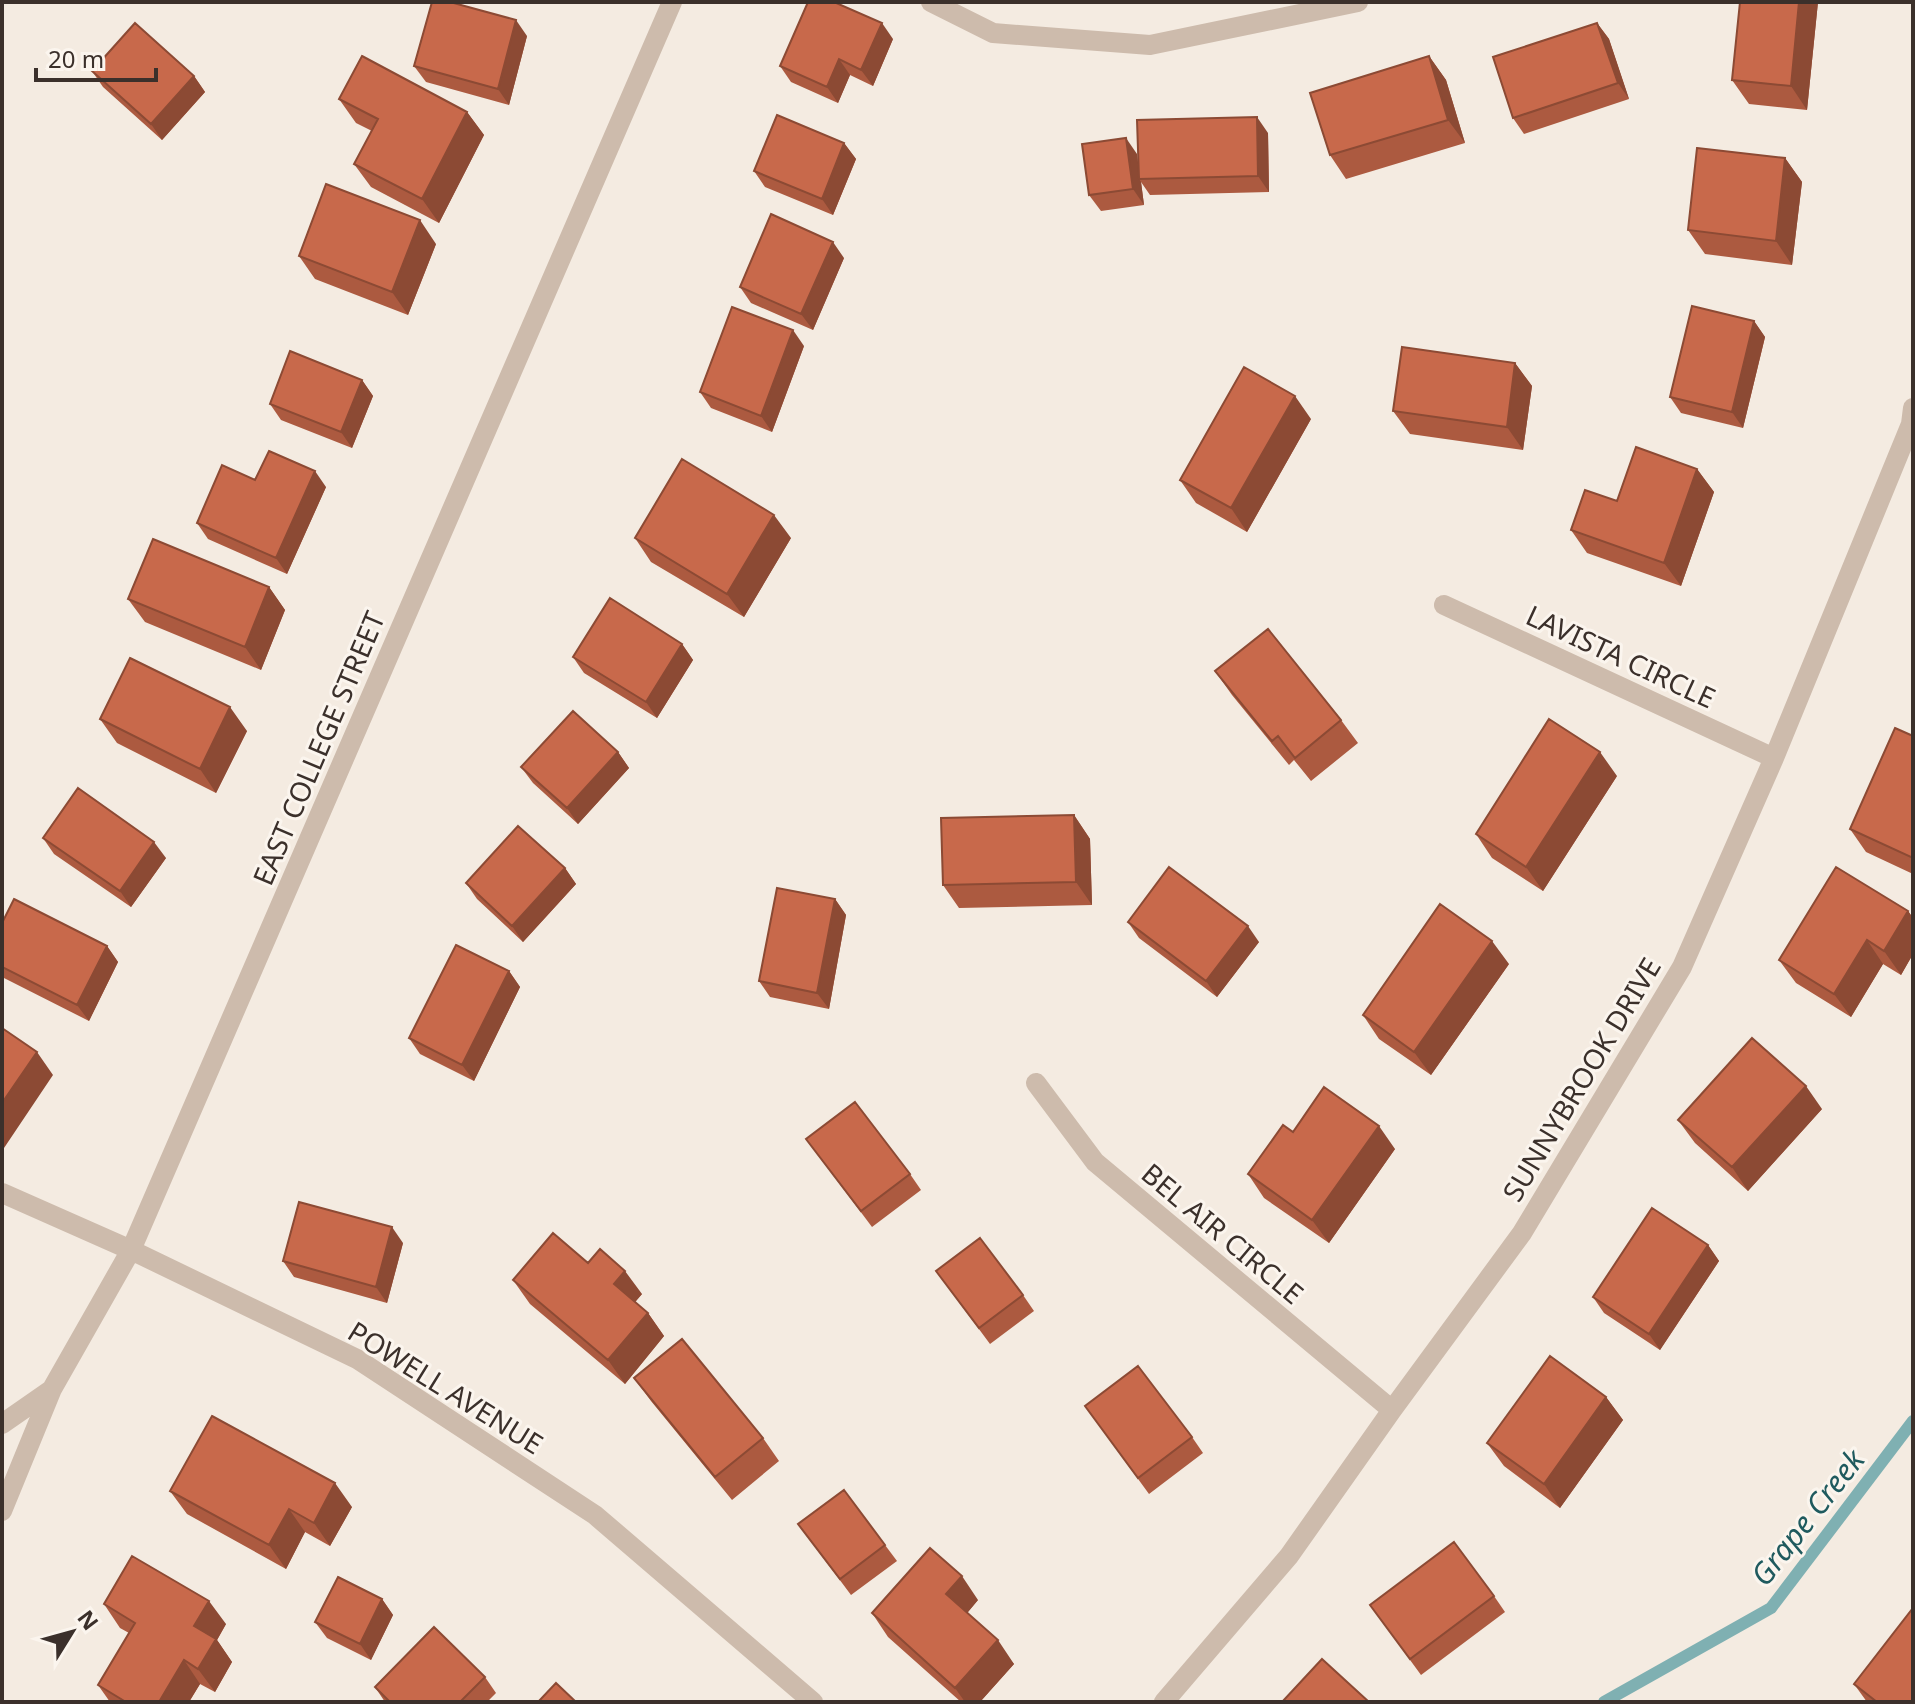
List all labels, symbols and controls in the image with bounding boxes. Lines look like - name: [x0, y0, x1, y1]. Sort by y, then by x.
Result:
- scale bar: [36, 32, 156, 82]
- text: 20 m: [48, 42, 104, 75]
- street label: LAVISTA CIRCLE: [1520, 596, 1722, 716]
- street label: EAST COLLEGE STREET: [243, 605, 393, 891]
- street label: SUNNYBROOK DRIVE: [1493, 950, 1669, 1208]
- street label: BEL AIR CIRCLE: [1134, 1154, 1312, 1312]
- street label: POWELL AVENUE: [341, 1312, 551, 1462]
- water label: Grape Creek: [1741, 1439, 1874, 1594]
- north arrow: [32, 1592, 112, 1672]
- text: N: [71, 1603, 106, 1636]

